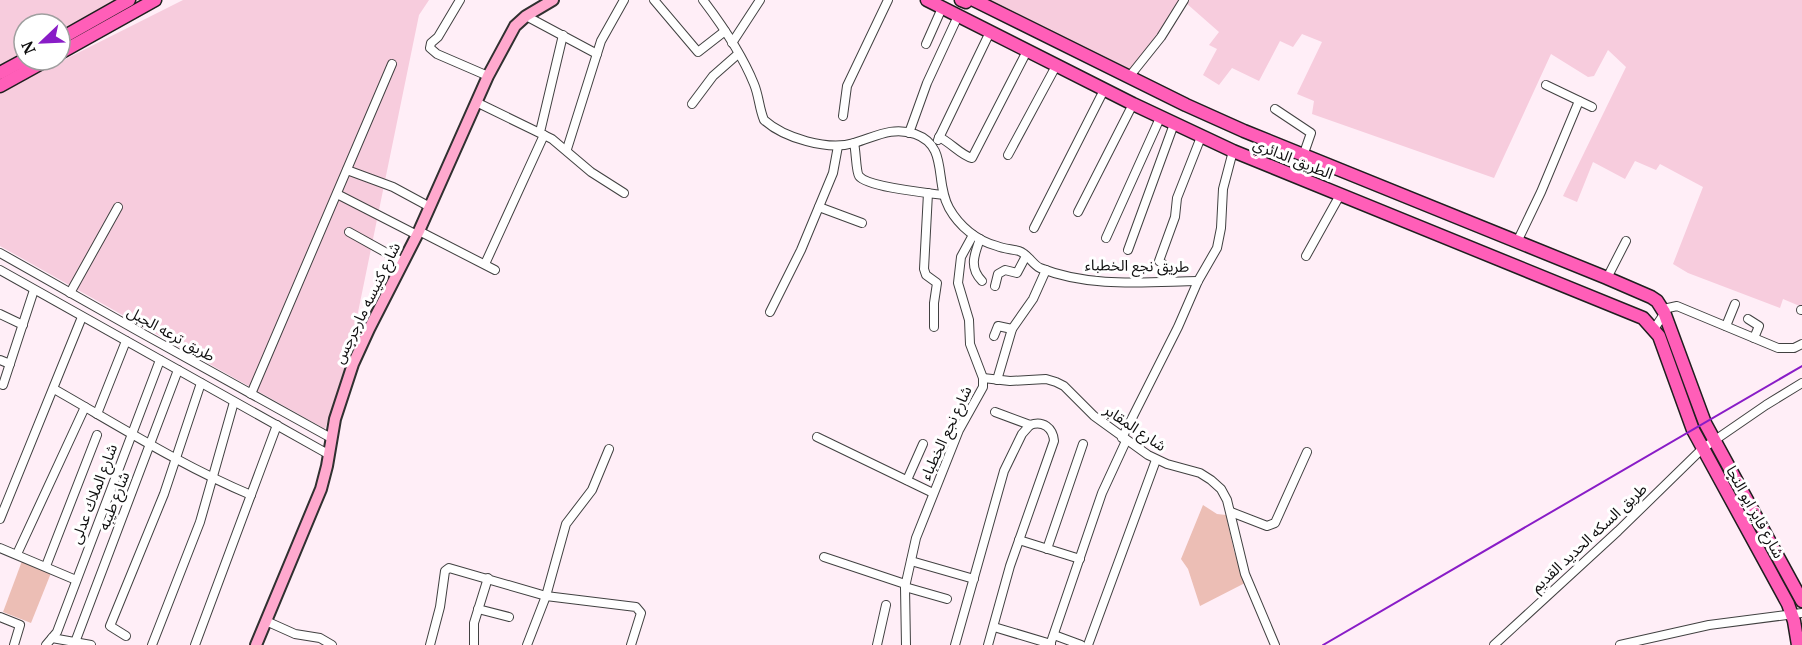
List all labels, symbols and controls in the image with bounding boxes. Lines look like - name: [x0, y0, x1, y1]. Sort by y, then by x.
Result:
- north arrow: [12, 12, 72, 72]
- text: N: [16, 38, 41, 58]
- street label: الطريق الدائري: [1250, 133, 1336, 185]
- street label: شارع كنيسه مارجرجس: [328, 238, 407, 368]
- street label: طريق نجع الخطباء: [1085, 254, 1189, 279]
- street label: طريق ترعه الجبل: [123, 301, 219, 366]
- street label: شارع نجع الخطباء: [915, 382, 978, 484]
- street label: شارع المقابر: [1098, 399, 1171, 458]
- street label: شارع الملاك عدلى: [65, 441, 124, 547]
- street label: شارع فايز ابو النجا: [1720, 462, 1790, 563]
- street label: شارع طيبه: [93, 468, 136, 534]
- street label: طريق السكه الحديد القديم: [1526, 478, 1652, 598]

